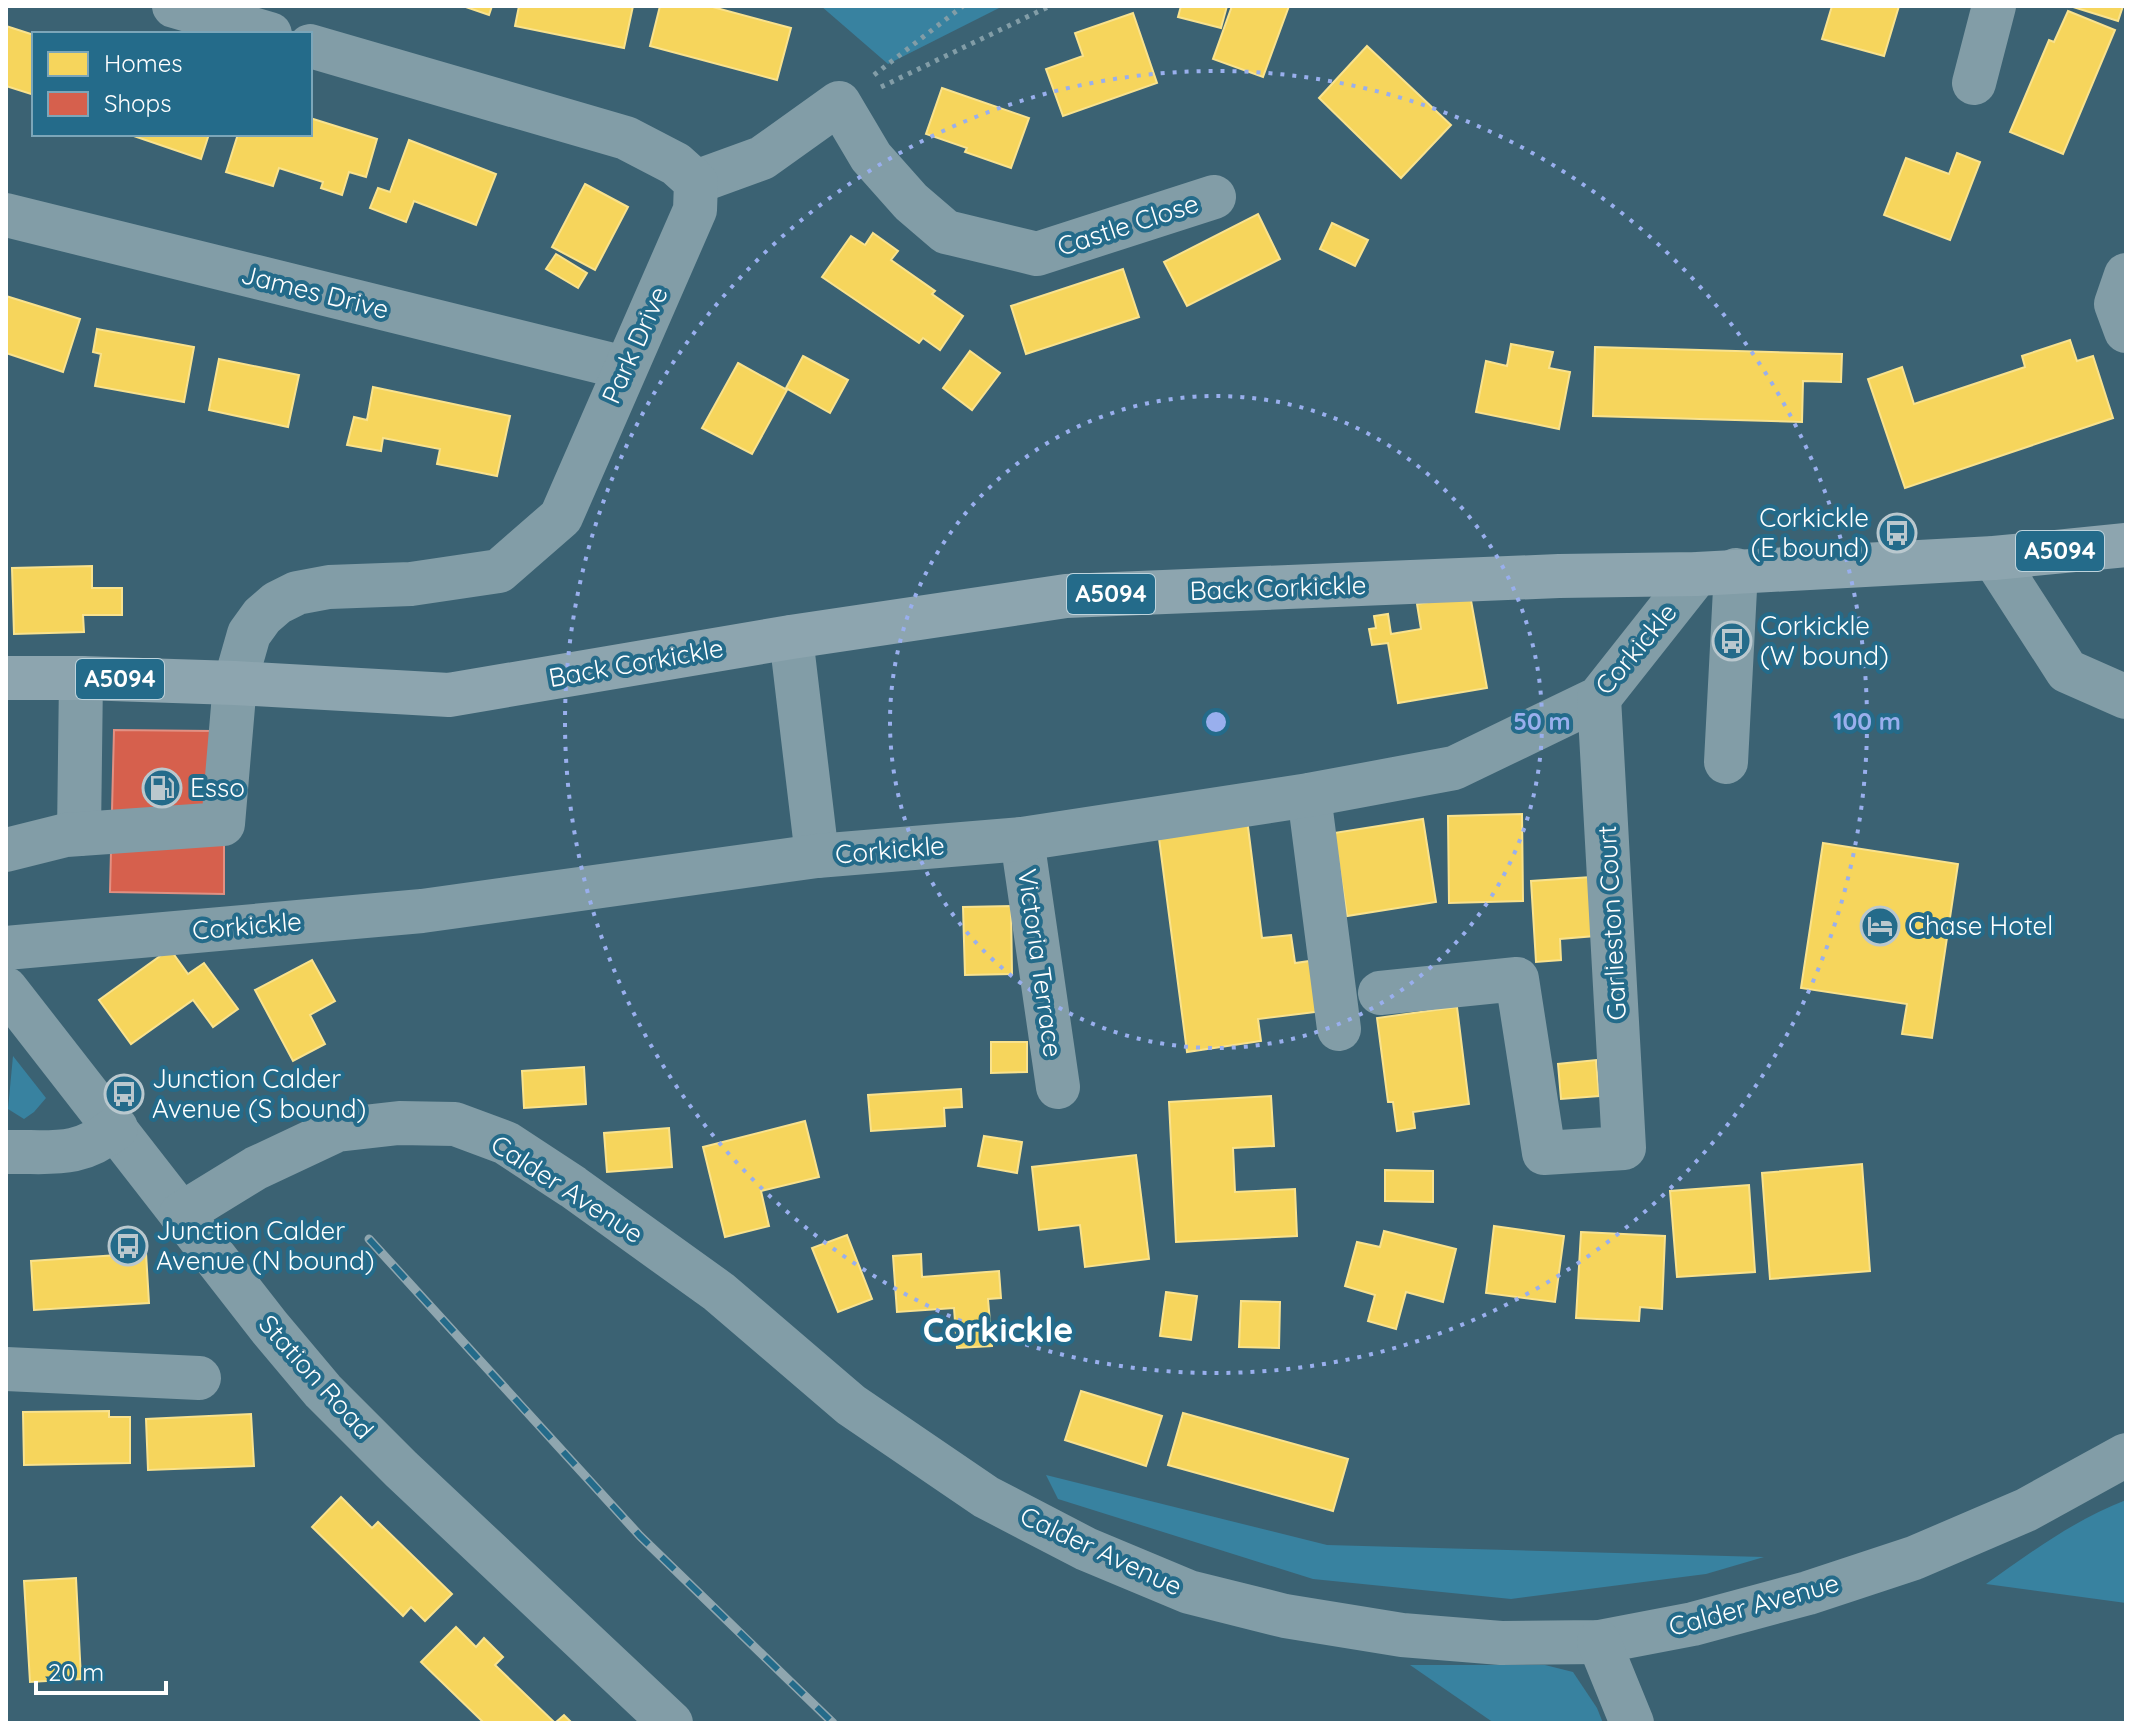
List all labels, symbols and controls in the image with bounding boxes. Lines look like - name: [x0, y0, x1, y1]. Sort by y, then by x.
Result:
- legend: [32, 32, 312, 136]
- text: Homes: [104, 48, 182, 78]
- text: Shops: [104, 88, 171, 118]
- street label: Castle Close: [1053, 186, 1203, 263]
- street label: James Drive: [238, 257, 392, 326]
- street label: Park Drive: [594, 281, 675, 408]
- place label: Corkickle (E bound): [1751, 501, 1869, 564]
- bus stop icon: Corkickle (E bound): [1876, 512, 1918, 554]
- road number: A5094: [2016, 531, 2104, 571]
- street label: Back Corkickle: [1189, 568, 1367, 607]
- road number: A5094: [1067, 574, 1155, 614]
- street label: Corkickle: [1588, 596, 1684, 701]
- place label: Corkickle (W bound): [1760, 609, 1889, 672]
- bus stop icon: Corkickle (W bound): [1711, 620, 1753, 662]
- street label: Back Corkickle: [546, 631, 726, 694]
- road number: A5094: [76, 659, 164, 699]
- text: 50 m: [1513, 706, 1571, 736]
- text: 100 m: [1833, 706, 1901, 736]
- centre of rings: [1202, 708, 1230, 736]
- fuel station icon: Esso: [141, 767, 183, 809]
- place label: Esso: [190, 771, 245, 804]
- street label: Garlieston Court: [1590, 825, 1633, 1021]
- street label: Corkickle: [834, 828, 946, 871]
- street label: Victoria Terrace: [1011, 867, 1070, 1059]
- street label: Corkickle: [191, 904, 303, 947]
- hotel icon: Chase Hotel: [1859, 905, 1901, 947]
- place label: Chase Hotel: [1908, 909, 2053, 942]
- place label: Junction Calder Avenue (S bound): [152, 1062, 366, 1125]
- bus stop icon: Junction Calder Avenue (S bound): [103, 1073, 145, 1115]
- street label: Calder Avenue: [485, 1127, 650, 1250]
- place label: Junction Calder Avenue (N bound): [156, 1214, 375, 1277]
- bus stop icon: Junction Calder Avenue (N bound): [107, 1225, 149, 1267]
- street label: Station Road: [252, 1308, 381, 1446]
- district label: Corkickle: [923, 1308, 1073, 1351]
- street label: Calder Avenue: [1015, 1499, 1187, 1602]
- street label: Calder Avenue: [1665, 1566, 1843, 1643]
- scale bar: [36, 1645, 166, 1695]
- text: 20 m: [48, 1657, 104, 1687]

